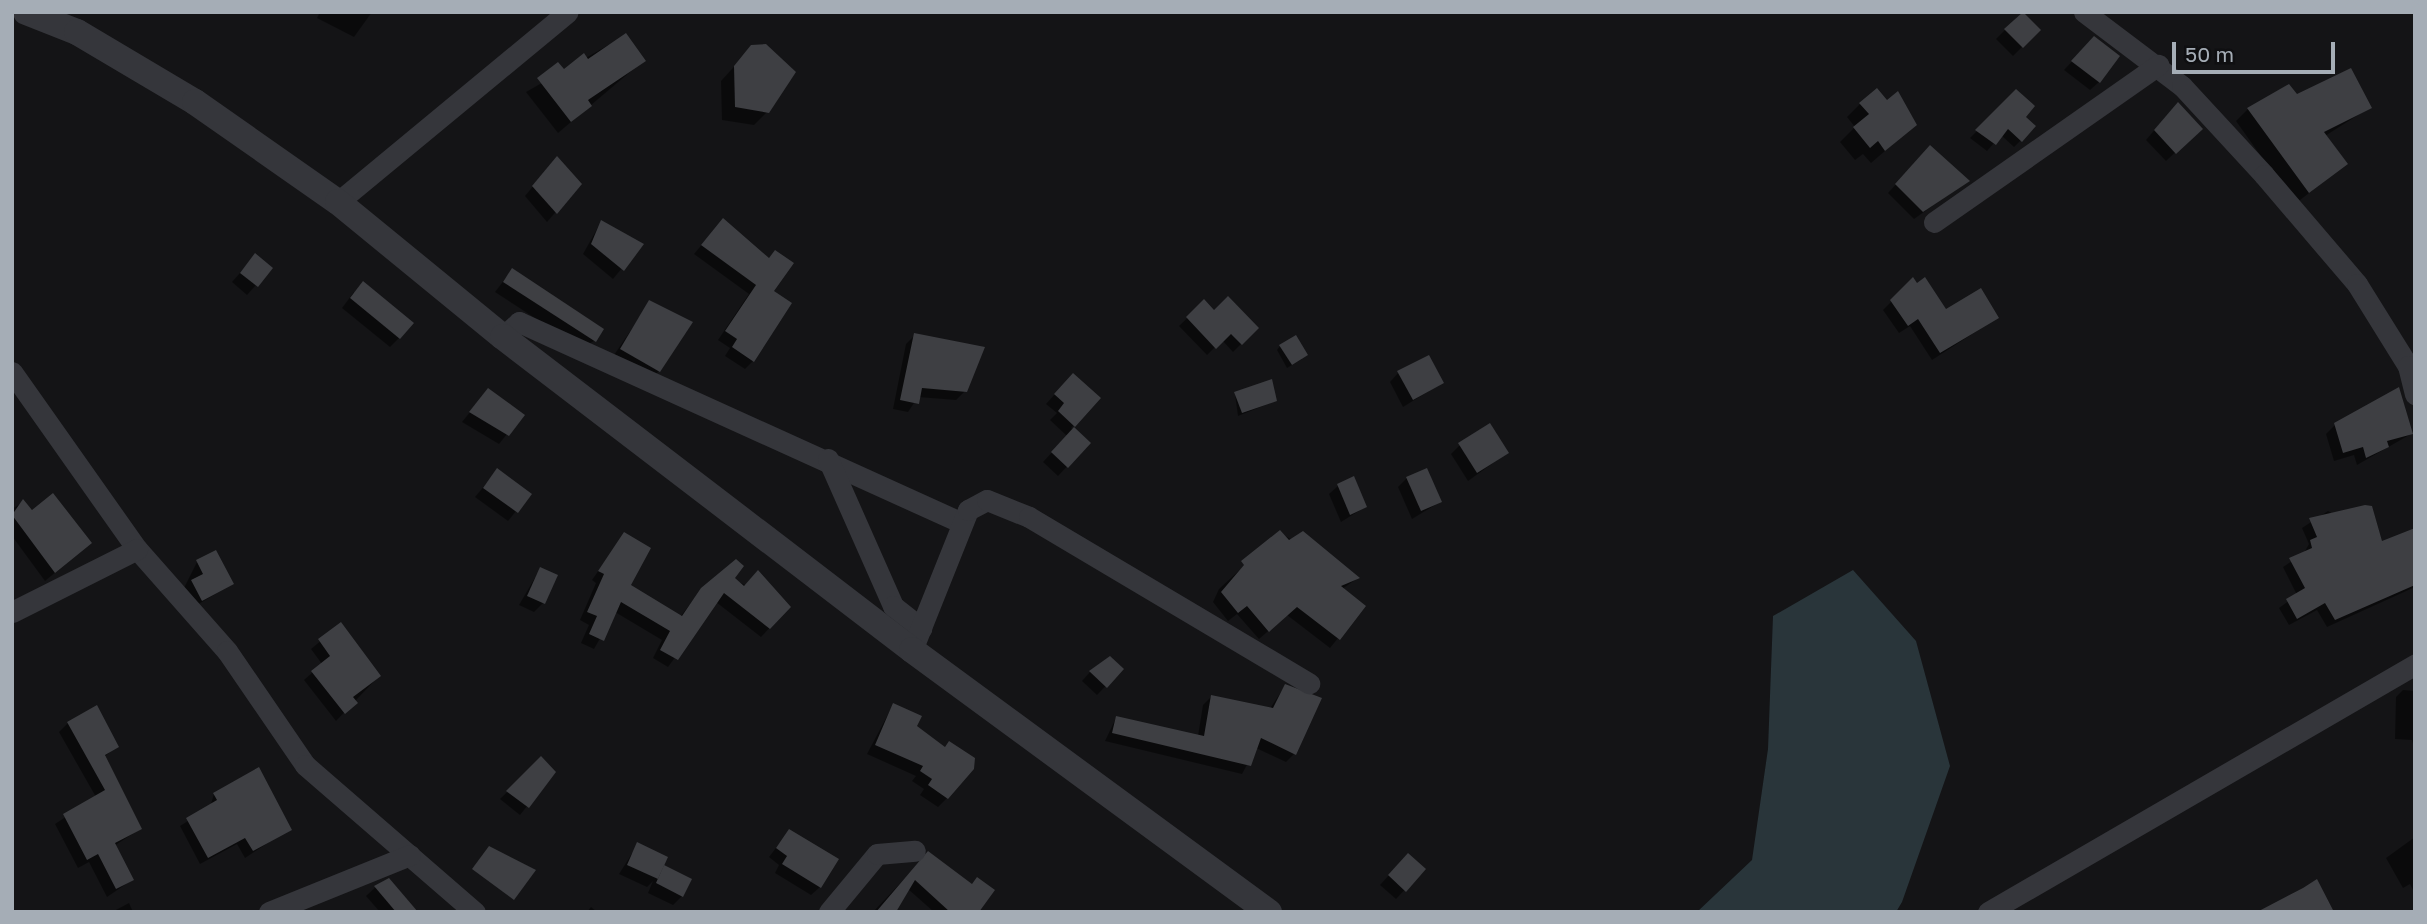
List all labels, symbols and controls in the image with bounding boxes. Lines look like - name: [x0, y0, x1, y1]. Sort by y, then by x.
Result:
- scale bar: [2175, 28, 2338, 72]
- text: 50 m: [2185, 41, 2234, 67]

